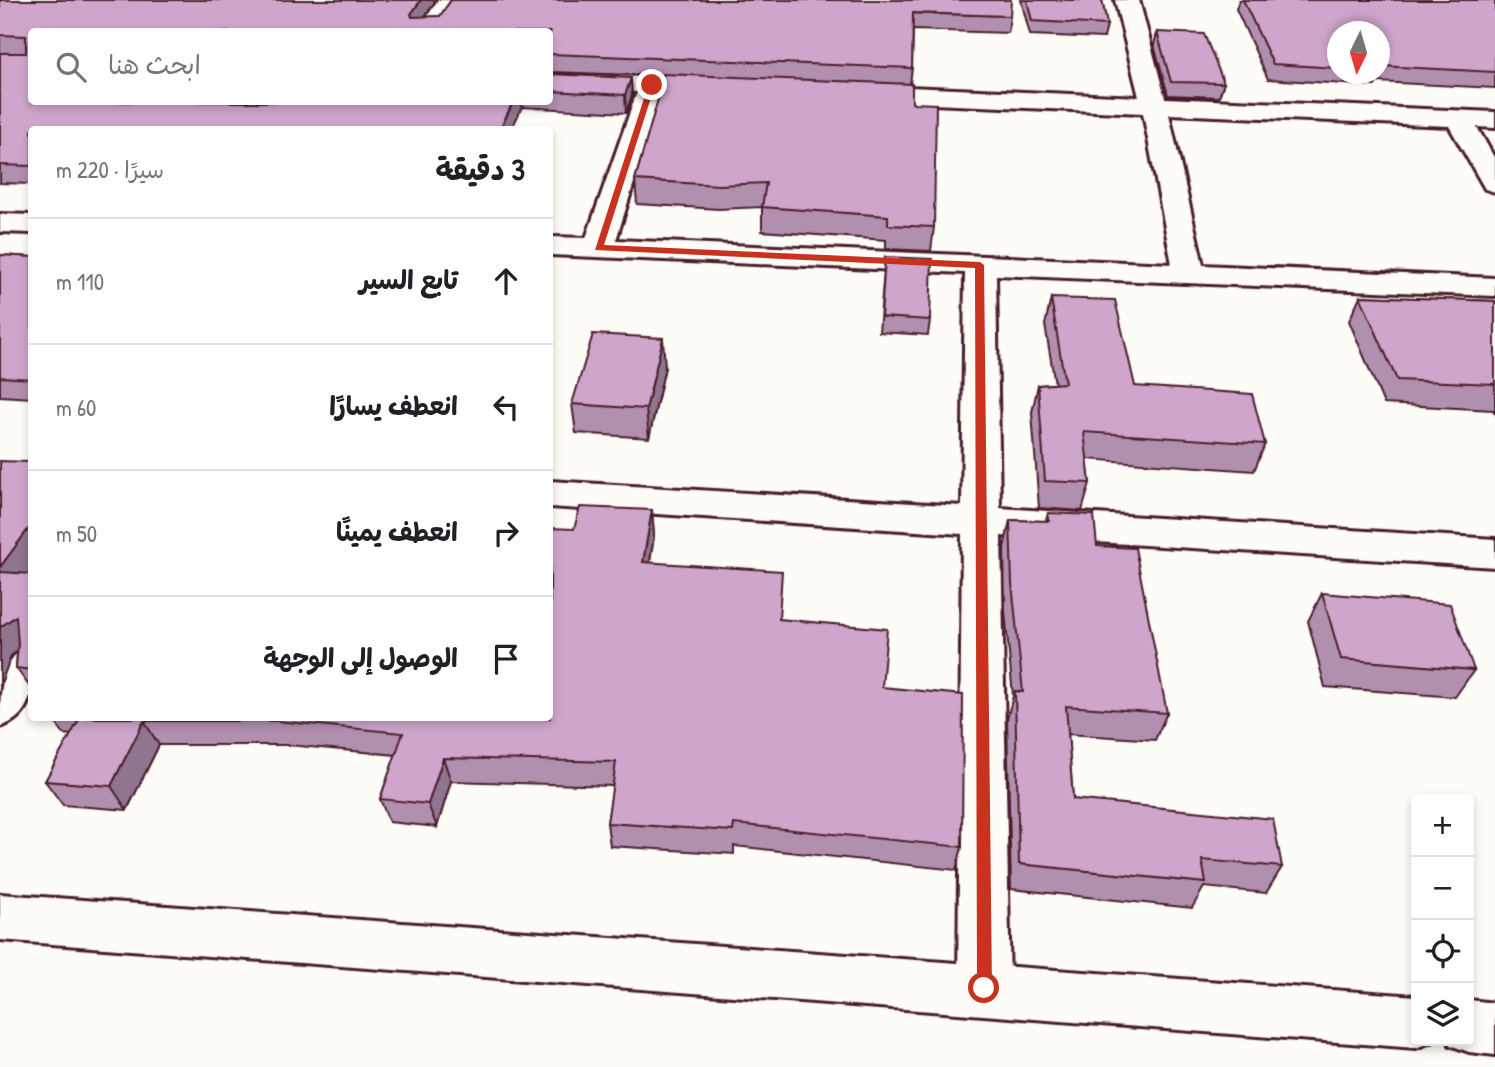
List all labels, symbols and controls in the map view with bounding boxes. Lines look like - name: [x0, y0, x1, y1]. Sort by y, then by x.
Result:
- north arrow: [1327, 21, 1390, 84]
- search box: [28, 28, 553, 105]
- text: ابحث هنا: [108, 47, 201, 82]
- icon: search: [52, 48, 90, 86]
- route end: [636, 69, 667, 100]
- text: 3 دقيقة: [435, 149, 525, 189]
- text: سيرًا · 220 m: [56, 154, 164, 185]
- text: تابع السير: [359, 262, 458, 297]
- icon: ahead: [487, 262, 525, 300]
- text: 110 m: [56, 266, 104, 297]
- text: انعطف يسارًا: [329, 388, 458, 423]
- icon: left: [487, 388, 525, 426]
- text: 60 m: [56, 392, 96, 423]
- text: انعطف يمينًا: [336, 514, 458, 549]
- icon: right: [487, 514, 525, 552]
- text: 50 m: [56, 518, 97, 549]
- text: الوصول إلى الوجهة: [263, 640, 458, 675]
- icon: arrive: [487, 640, 525, 678]
- map controls: [1411, 794, 1474, 1046]
- button: +: [1411, 794, 1474, 857]
- button: −: [1411, 857, 1474, 920]
- button: locate: [1411, 920, 1474, 983]
- route start: [968, 972, 999, 1003]
- button: layers: [1411, 983, 1474, 1046]

